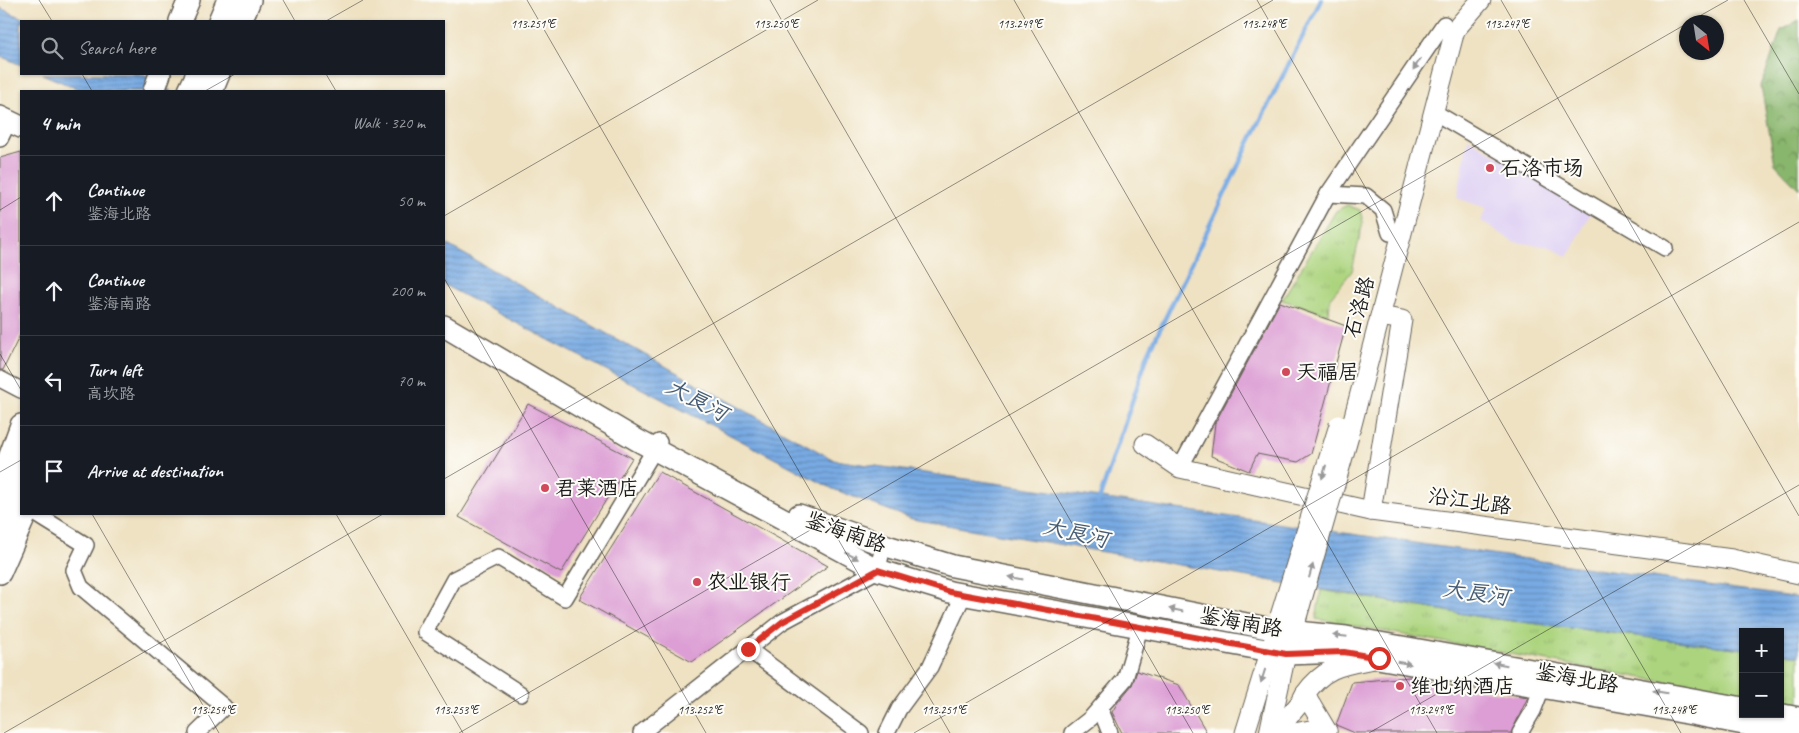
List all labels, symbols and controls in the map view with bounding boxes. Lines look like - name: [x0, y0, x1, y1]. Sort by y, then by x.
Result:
- north arrow: [1679, 15, 1724, 60]
- text: 113.251°E: [511, 16, 557, 32]
- text: 113.250°E: [754, 16, 800, 32]
- text: 113.249°E: [998, 16, 1044, 32]
- text: 113.248°E: [1242, 16, 1288, 32]
- text: 113.247°E: [1485, 16, 1531, 32]
- search box: [20, 20, 445, 75]
- icon: search: [38, 34, 66, 62]
- text: Search here: [78, 36, 155, 60]
- one-way arrow: [1412, 58, 1422, 71]
- text: 4 min: [40, 110, 80, 136]
- text: Walk · 320 m: [353, 113, 425, 133]
- place label: 石洛市场: [1500, 155, 1584, 181]
- marker: 石洛市场: [1484, 162, 1496, 174]
- text: Continue: [87, 178, 144, 202]
- icon: ahead: [40, 187, 68, 215]
- text: 50 m: [398, 191, 425, 211]
- text: 鉴海北路: [87, 204, 151, 224]
- text: Continue: [87, 268, 144, 292]
- street label: 石洛路: [1338, 273, 1380, 341]
- icon: ahead: [40, 277, 68, 305]
- text: 200 m: [391, 281, 425, 301]
- text: 鉴海南路: [87, 294, 151, 314]
- text: Turn left: [87, 358, 142, 382]
- place label: 天福居: [1296, 359, 1359, 385]
- marker: 天福居: [1280, 366, 1292, 378]
- icon: left: [40, 367, 68, 395]
- text: 70 m: [398, 371, 425, 391]
- water label: 大良河: [661, 372, 735, 429]
- text: 高坎路: [87, 384, 135, 404]
- icon: arrive: [40, 457, 68, 485]
- text: Arrive at destination: [87, 459, 223, 483]
- one-way arrow: [1320, 464, 1328, 479]
- place label: 君莱酒店: [555, 475, 639, 501]
- marker: 君莱酒店: [539, 482, 551, 494]
- street label: 沿江北路: [1427, 482, 1513, 520]
- street label: 鉴海南路: [802, 506, 890, 558]
- water label: 大良河: [1041, 512, 1114, 555]
- one-way arrow: [845, 552, 859, 560]
- one-way arrow: [1307, 563, 1315, 578]
- place label: 农业银行: [707, 569, 791, 595]
- one-way arrow: [1008, 574, 1024, 582]
- water label: 大良河: [1441, 575, 1514, 612]
- marker: 农业银行: [691, 576, 703, 588]
- street label: 鉴海南路: [1197, 602, 1285, 642]
- one-way arrow: [1167, 605, 1183, 613]
- map controls: [1739, 628, 1784, 718]
- button: +: [1739, 628, 1784, 673]
- one-way arrow: [1332, 632, 1348, 640]
- route end: [737, 638, 760, 661]
- route start: [1368, 647, 1391, 670]
- street label: 鉴海北路: [1533, 658, 1621, 698]
- one-way arrow: [1397, 659, 1413, 667]
- one-way arrow: [1492, 660, 1508, 668]
- one-way arrow: [1258, 669, 1266, 684]
- place label: 维也纳酒店: [1410, 673, 1515, 699]
- button: −: [1739, 673, 1784, 718]
- marker: 维也纳酒店: [1394, 680, 1406, 692]
- one-way arrow: [1652, 688, 1668, 696]
- text: 113.254°E: [191, 702, 237, 718]
- text: 113.253°E: [434, 702, 480, 718]
- text: 113.252°E: [678, 702, 724, 718]
- text: 113.251°E: [922, 702, 968, 718]
- text: 113.250°E: [1165, 702, 1211, 718]
- text: 113.249°E: [1409, 702, 1455, 718]
- text: 113.248°E: [1652, 702, 1698, 718]

